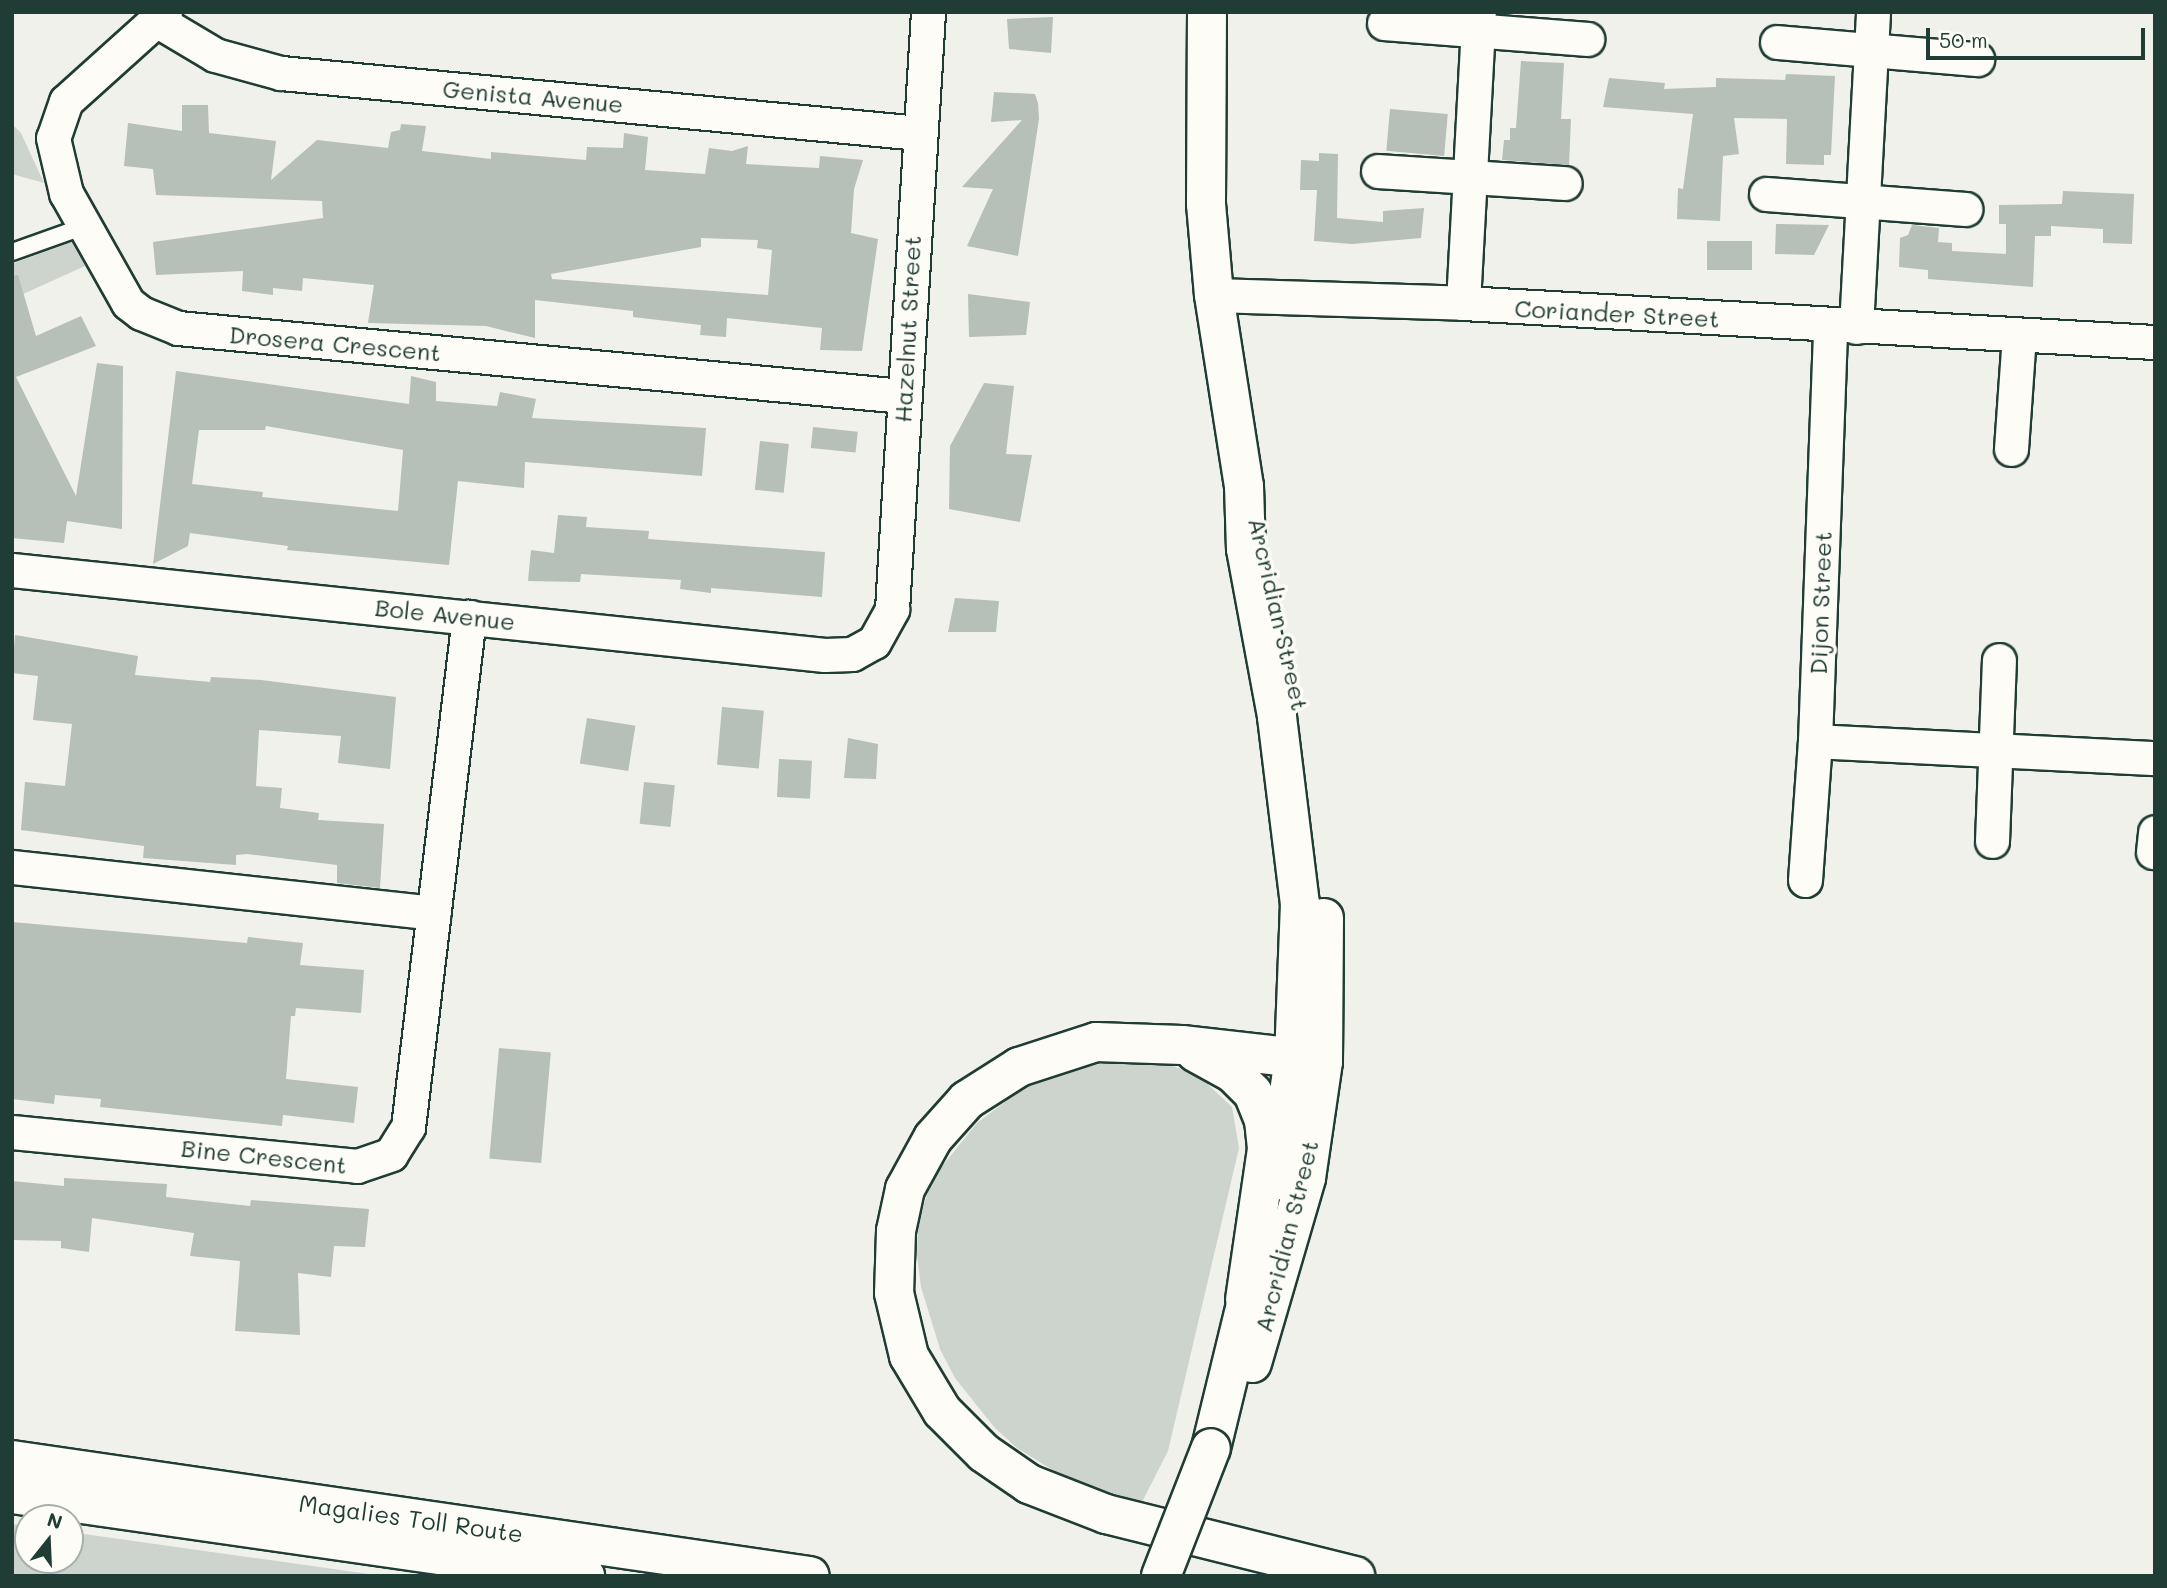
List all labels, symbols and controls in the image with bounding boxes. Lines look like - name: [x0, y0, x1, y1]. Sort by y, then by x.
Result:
- scale bar: [1929, 14, 2148, 58]
- text: 50 m: [1939, 26, 1988, 53]
- street label: Genista Avenue: [442, 74, 624, 118]
- street label: Hazelnut Street: [888, 235, 926, 423]
- street label: Coriander Street: [1514, 293, 1720, 333]
- street label: Drosera Crescent: [228, 319, 442, 367]
- street label: Arcridian Street: [1243, 515, 1315, 713]
- street label: Dijon Street: [1803, 531, 1837, 675]
- street label: Bole Avenue: [374, 592, 516, 636]
- street label: Bine Crescent: [180, 1133, 348, 1179]
- street label: Arcridian Street: [1248, 1137, 1324, 1335]
- street label: Magalies Toll Route: [297, 1488, 525, 1548]
- north arrow: [14, 1504, 84, 1574]
- text: N: [44, 1506, 66, 1535]

